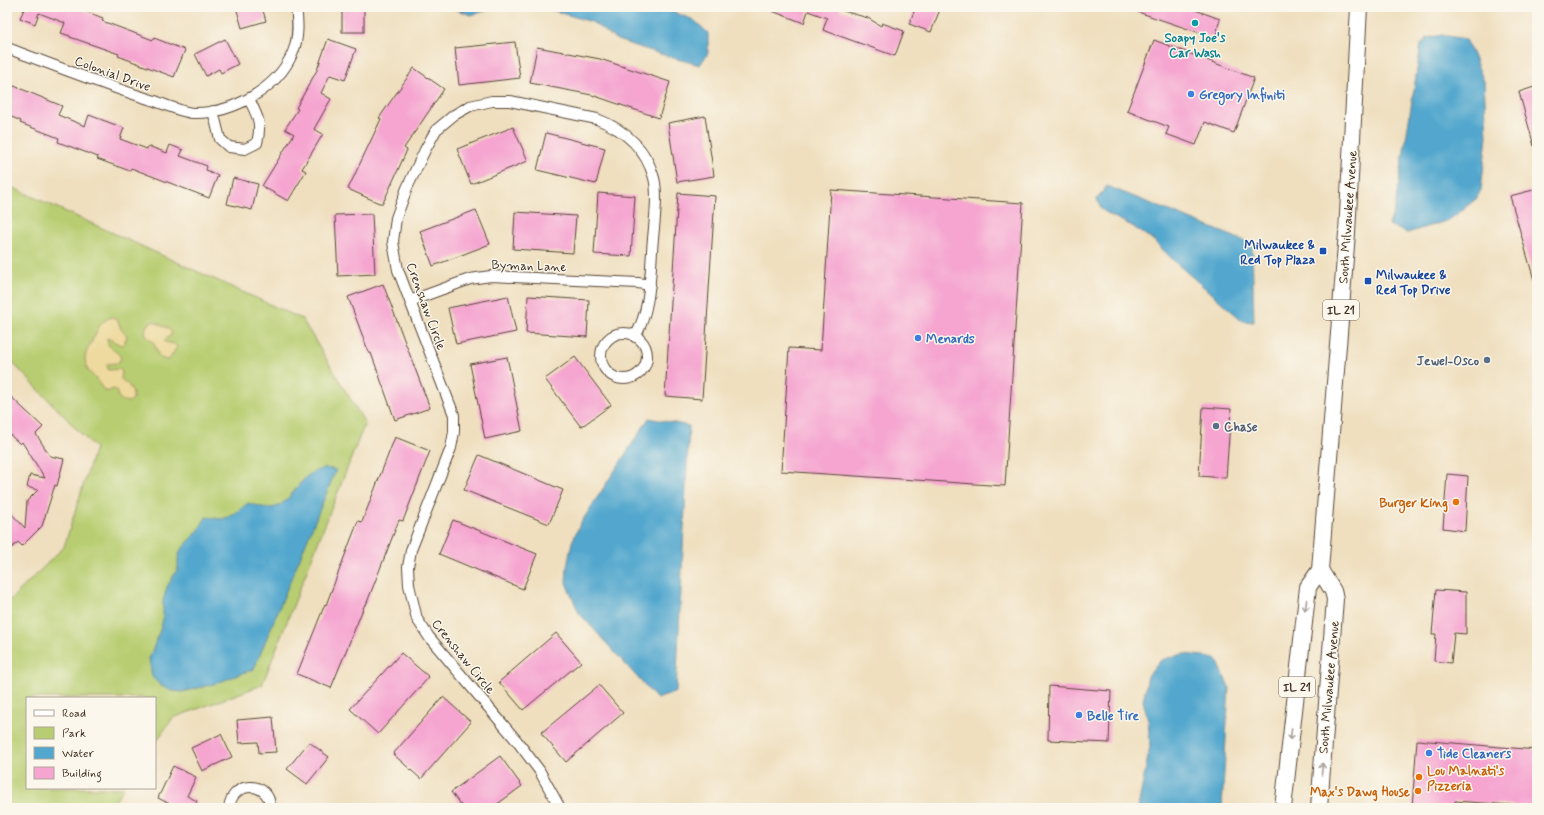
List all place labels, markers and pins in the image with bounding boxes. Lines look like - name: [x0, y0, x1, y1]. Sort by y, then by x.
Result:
- marker: Soapy Joe's Car Wash: [1190, 18, 1200, 28]
- place label: Soapy Joe's Car Wash: [1164, 30, 1226, 62]
- place label: Gregory Infiniti: [1199, 87, 1285, 106]
- marker: Gregory Infiniti: [1186, 89, 1196, 99]
- place label: Milwaukee & Red Top Plaza: [1240, 237, 1316, 269]
- marker: Milwaukee & Red Top Plaza: [1318, 246, 1328, 256]
- place label: Milwaukee & Red Top Drive: [1376, 267, 1451, 299]
- marker: Milwaukee & Red Top Drive: [1363, 276, 1373, 286]
- place label: Menards: [926, 331, 975, 348]
- marker: Menards: [913, 333, 923, 343]
- place label: Jewel-Osco: [1417, 353, 1480, 370]
- marker: Jewel-Osco: [1482, 355, 1492, 365]
- place label: Chase: [1224, 419, 1258, 436]
- marker: Chase: [1211, 421, 1221, 431]
- place label: Burger King: [1379, 495, 1448, 514]
- marker: Burger King: [1451, 497, 1461, 507]
- place label: Belle Tire: [1087, 708, 1140, 725]
- marker: Belle Tire: [1074, 710, 1084, 720]
- place label: Tide Cleaners: [1437, 746, 1512, 763]
- marker: Tide Cleaners: [1424, 748, 1434, 758]
- place label: Lou Malnati's Pizzeria: [1427, 763, 1505, 795]
- marker: Lou Malnati's Pizzeria: [1414, 772, 1424, 782]
- place label: Max's Dawg House: [1310, 784, 1410, 802]
- marker: Max's Dawg House: [1413, 786, 1423, 796]

